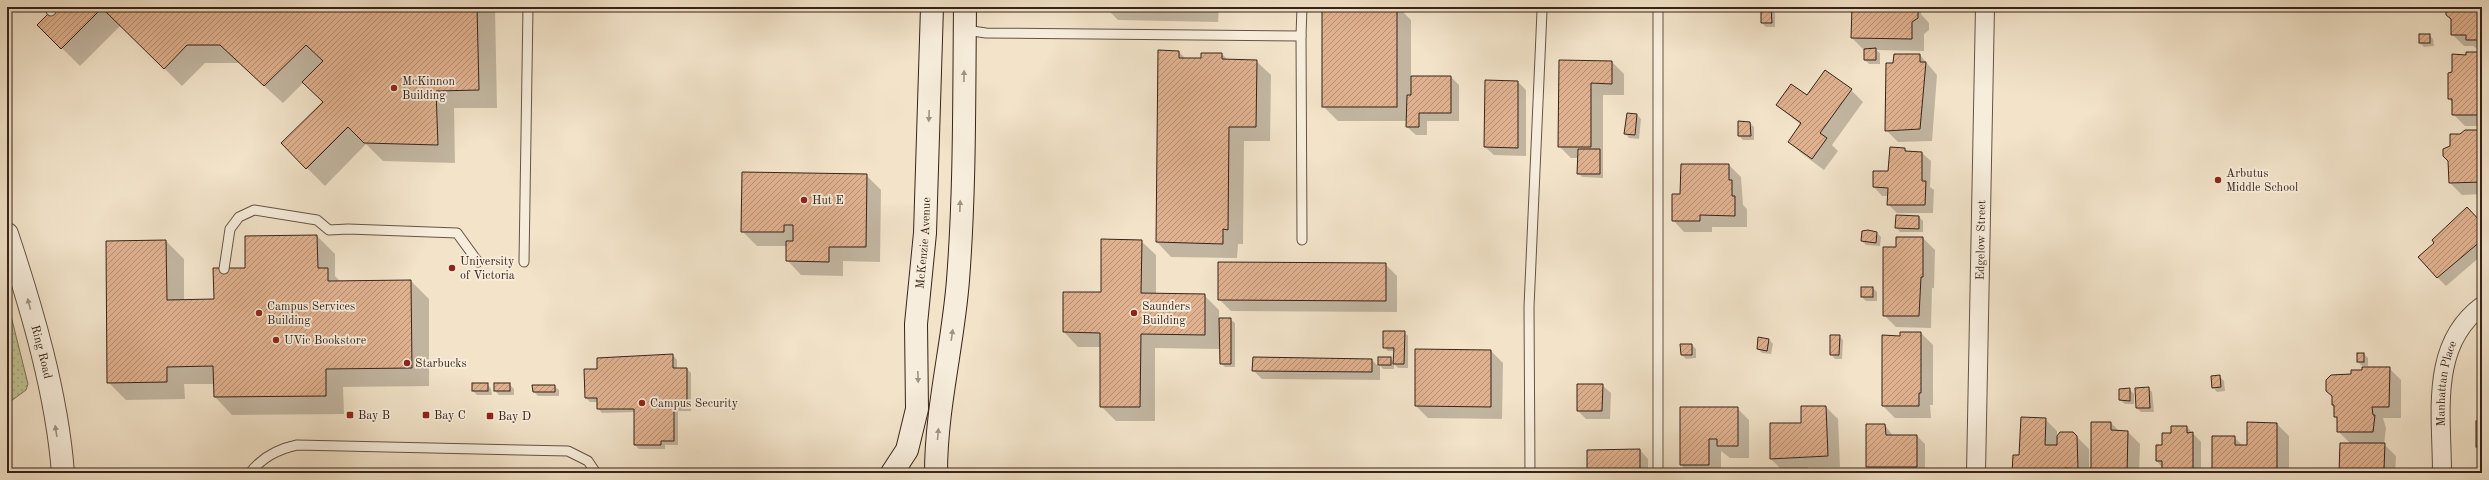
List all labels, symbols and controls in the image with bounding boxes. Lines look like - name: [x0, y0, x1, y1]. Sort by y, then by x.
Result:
- one-way arrow: [961, 69, 967, 82]
- place label: McKinnon Building: [402, 76, 456, 102]
- marker: McKinnon Building: [389, 83, 399, 93]
- one-way arrow: [926, 110, 932, 123]
- place label: Arbutus Middle School: [2226, 168, 2298, 194]
- marker: Arbutus Middle School: [2213, 175, 2223, 185]
- marker: Hut E: [799, 195, 809, 205]
- place label: Hut E: [812, 195, 844, 207]
- street label: McKenzie Avenue: [915, 197, 933, 290]
- one-way arrow: [957, 200, 964, 212]
- street label: Edgelow Street: [1975, 200, 1988, 280]
- place label: University of Victoria: [460, 256, 515, 282]
- marker: University of Victoria: [447, 263, 457, 273]
- one-way arrow: [26, 298, 32, 310]
- place label: Campus Services Building: [267, 301, 355, 327]
- place label: Saunders Building: [1142, 301, 1190, 327]
- marker: Campus Services Building: [254, 308, 264, 318]
- marker: Saunders Building: [1129, 308, 1139, 318]
- street label: Ring Road: [28, 324, 53, 380]
- one-way arrow: [949, 329, 955, 341]
- marker: UVic Bookstore: [271, 335, 281, 345]
- place label: UVic Bookstore: [284, 335, 367, 347]
- street label: Manhattan Place: [2436, 339, 2460, 427]
- marker: Starbucks: [402, 358, 412, 368]
- place label: Starbucks: [415, 358, 467, 370]
- one-way arrow: [914, 371, 921, 383]
- marker: Campus Security: [637, 398, 647, 408]
- place label: Campus Security: [650, 398, 739, 410]
- marker: Bay B: [345, 410, 355, 420]
- place label: Bay B: [358, 410, 390, 422]
- marker: Bay C: [421, 410, 431, 420]
- place label: Bay C: [434, 410, 466, 422]
- marker: Bay D: [485, 411, 495, 421]
- place label: Bay D: [498, 411, 531, 423]
- one-way arrow: [53, 425, 59, 437]
- one-way arrow: [934, 428, 941, 440]

